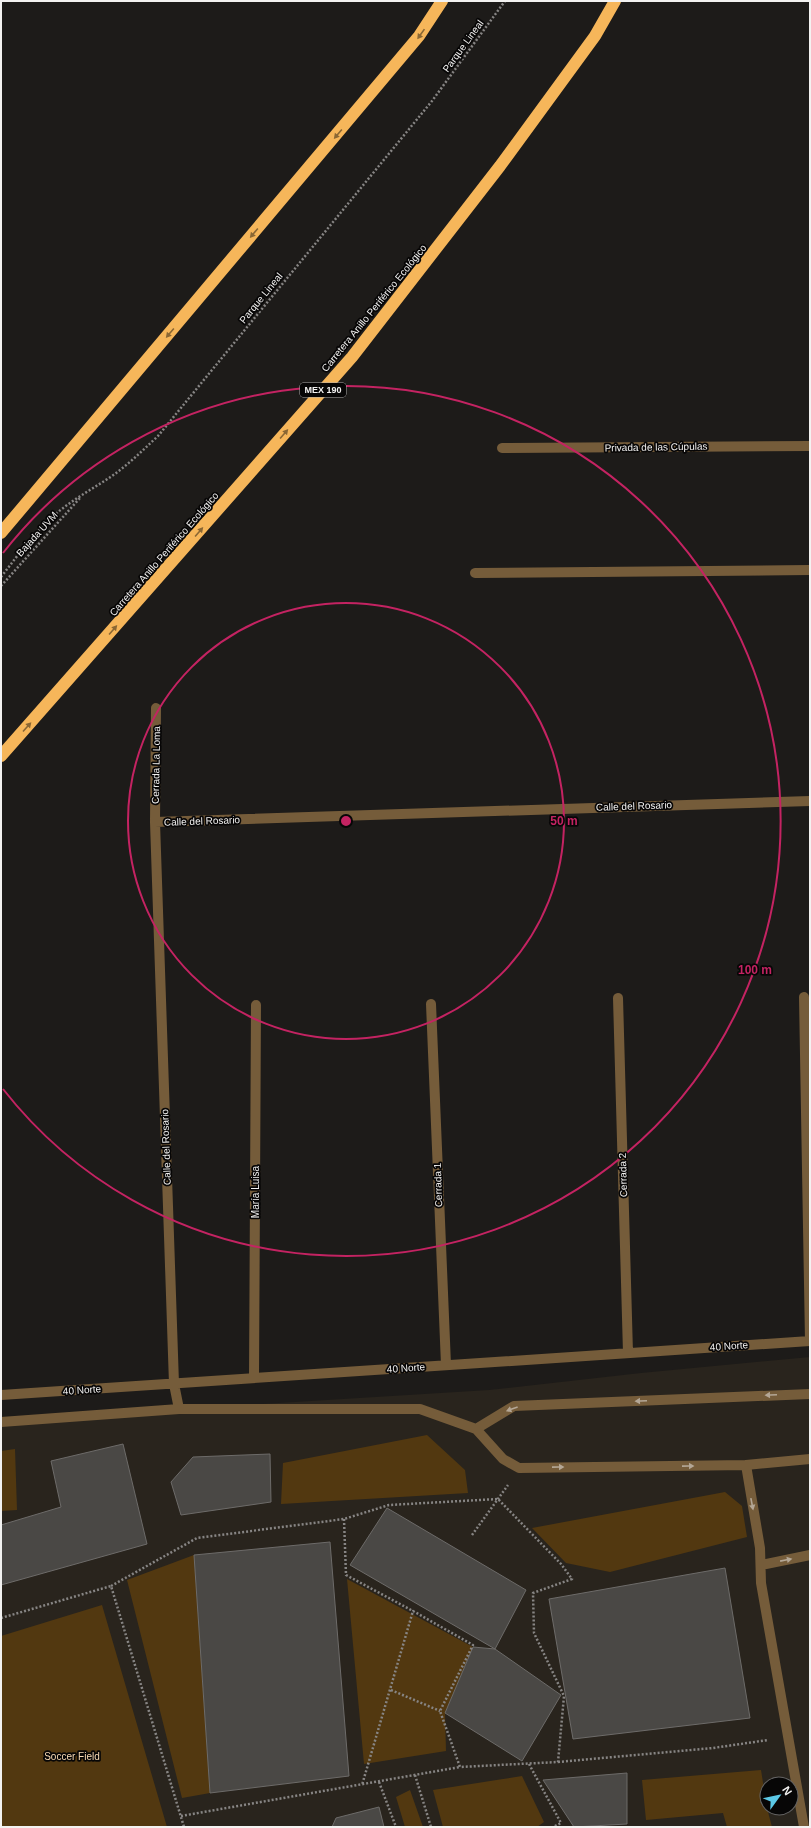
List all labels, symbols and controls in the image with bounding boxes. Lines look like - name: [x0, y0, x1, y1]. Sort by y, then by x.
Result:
- street label: Parque Lineal: [440, 18, 486, 74]
- one-way arrow: [417, 28, 425, 39]
- one-way arrow: [333, 128, 342, 139]
- one-way arrow: [250, 228, 259, 239]
- street label: Carretera Anillo Periférico Ecológico: [319, 242, 429, 374]
- street label: Parque Lineal: [237, 271, 285, 325]
- one-way arrow: [166, 327, 175, 338]
- road number: MEX 190: [300, 383, 346, 397]
- one-way arrow: [280, 429, 289, 440]
- street label: Privada de las Cúpulas: [604, 441, 708, 453]
- street label: Carretera Anillo Periférico Ecológico: [107, 490, 221, 618]
- street label: Bajada UVM: [14, 509, 60, 559]
- one-way arrow: [194, 527, 203, 537]
- one-way arrow: [108, 625, 118, 635]
- one-way arrow: [22, 723, 31, 732]
- street label: Cerrada La Loma: [150, 726, 162, 804]
- street label: Calle del Rosario: [596, 799, 673, 813]
- street label: Calle del Rosario: [164, 814, 241, 828]
- centre of rings: [339, 814, 353, 828]
- text: 50 m: [550, 814, 578, 828]
- text: 100 m: [738, 963, 772, 977]
- street label: Calle del Rosario: [159, 1108, 173, 1185]
- street label: Cerrada 2: [617, 1152, 629, 1197]
- street label: Cerrada 1: [432, 1162, 444, 1207]
- street label: María Luisa: [250, 1165, 261, 1218]
- street label: 40 Norte: [709, 1339, 749, 1353]
- street label: 40 Norte: [386, 1361, 426, 1375]
- street label: 40 Norte: [62, 1383, 102, 1397]
- one-way arrow: [765, 1392, 777, 1399]
- one-way arrow: [634, 1398, 647, 1404]
- one-way arrow: [505, 1406, 517, 1412]
- one-way arrow: [682, 1463, 695, 1469]
- one-way arrow: [552, 1464, 565, 1470]
- one-way arrow: [749, 1498, 755, 1510]
- one-way arrow: [780, 1557, 792, 1563]
- park label: Soccer Field: [44, 1751, 100, 1762]
- north arrow: [759, 1776, 799, 1816]
- text: N: [780, 1784, 795, 1797]

